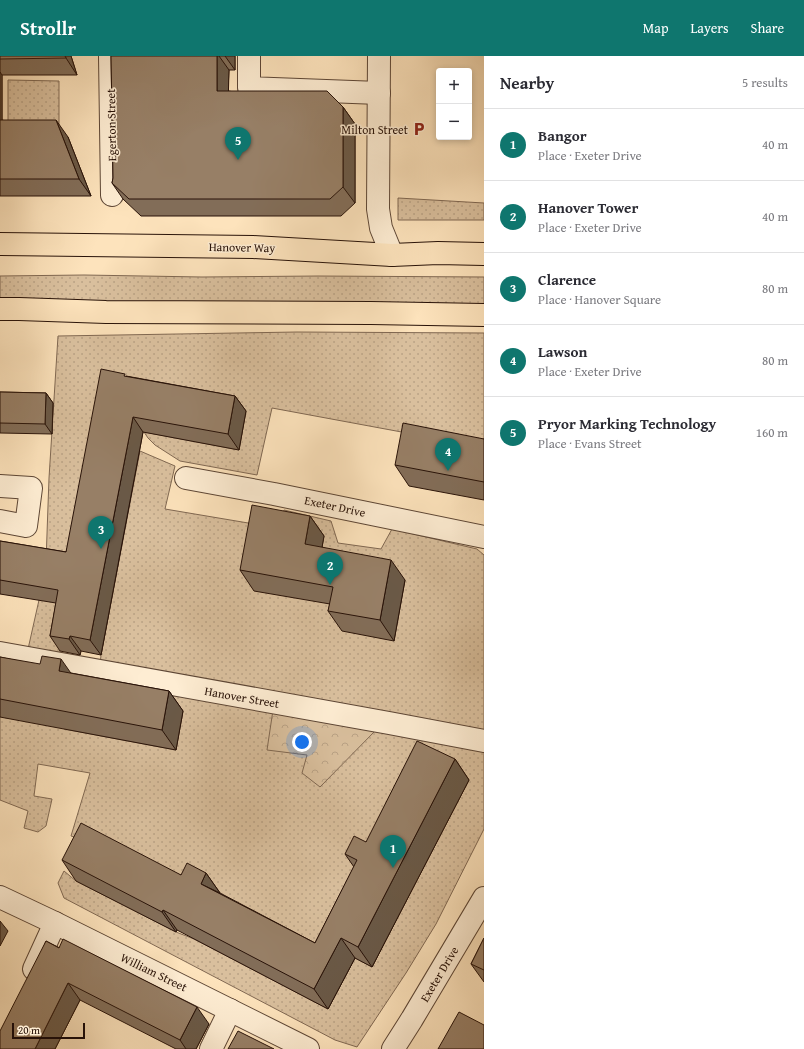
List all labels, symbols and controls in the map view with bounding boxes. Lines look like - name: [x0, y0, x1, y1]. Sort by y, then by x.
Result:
- text: Strollr: [20, 14, 76, 42]
- text: Map: [643, 18, 669, 38]
- text: Layers: [691, 18, 729, 38]
- text: Share: [751, 18, 784, 38]
- map controls: [436, 68, 472, 140]
- button: +: [436, 68, 472, 104]
- text: Nearby: [500, 70, 554, 95]
- text: 5 results: [742, 73, 788, 92]
- street label: Egerton Street: [102, 88, 120, 162]
- button: −: [436, 104, 472, 140]
- place label: Milton Street: [341, 121, 409, 138]
- parking icon: Milton Street: [411, 121, 427, 137]
- text: Bangor: [538, 125, 587, 146]
- pin: 5: [225, 127, 251, 160]
- text: 1: [510, 135, 516, 154]
- text: 40 m: [762, 135, 788, 154]
- text: Place · Exeter Drive: [538, 146, 642, 165]
- text: Hanover Tower: [538, 197, 638, 218]
- text: 2: [510, 207, 516, 226]
- text: 40 m: [762, 207, 788, 226]
- text: Place · Exeter Drive: [538, 218, 642, 237]
- street label: Hanover Way: [209, 238, 275, 256]
- text: Clarence: [538, 269, 596, 290]
- text: 3: [510, 279, 516, 298]
- text: 80 m: [762, 279, 788, 298]
- text: Place · Hanover Square: [538, 290, 661, 309]
- text: Lawson: [538, 341, 587, 362]
- text: 4: [510, 351, 516, 370]
- text: 80 m: [762, 351, 788, 370]
- text: Place · Exeter Drive: [538, 362, 642, 381]
- text: Pryor Marking Technology: [538, 413, 716, 434]
- text: 5: [510, 423, 516, 442]
- text: 160 m: [756, 423, 788, 442]
- text: Place · Evans Street: [538, 434, 642, 453]
- pin: 4: [435, 438, 461, 471]
- street label: Exeter Drive: [303, 491, 367, 521]
- pin: 3: [88, 516, 114, 549]
- pin: 2: [317, 552, 343, 585]
- street label: Hanover Street: [203, 682, 281, 712]
- your location: [292, 732, 312, 752]
- pin: 1: [380, 835, 406, 868]
- street label: Exeter Drive: [416, 943, 462, 1005]
- street label: William Street: [118, 949, 191, 996]
- scale bar: [12, 1021, 85, 1040]
- text: 20 m: [18, 1022, 40, 1038]

